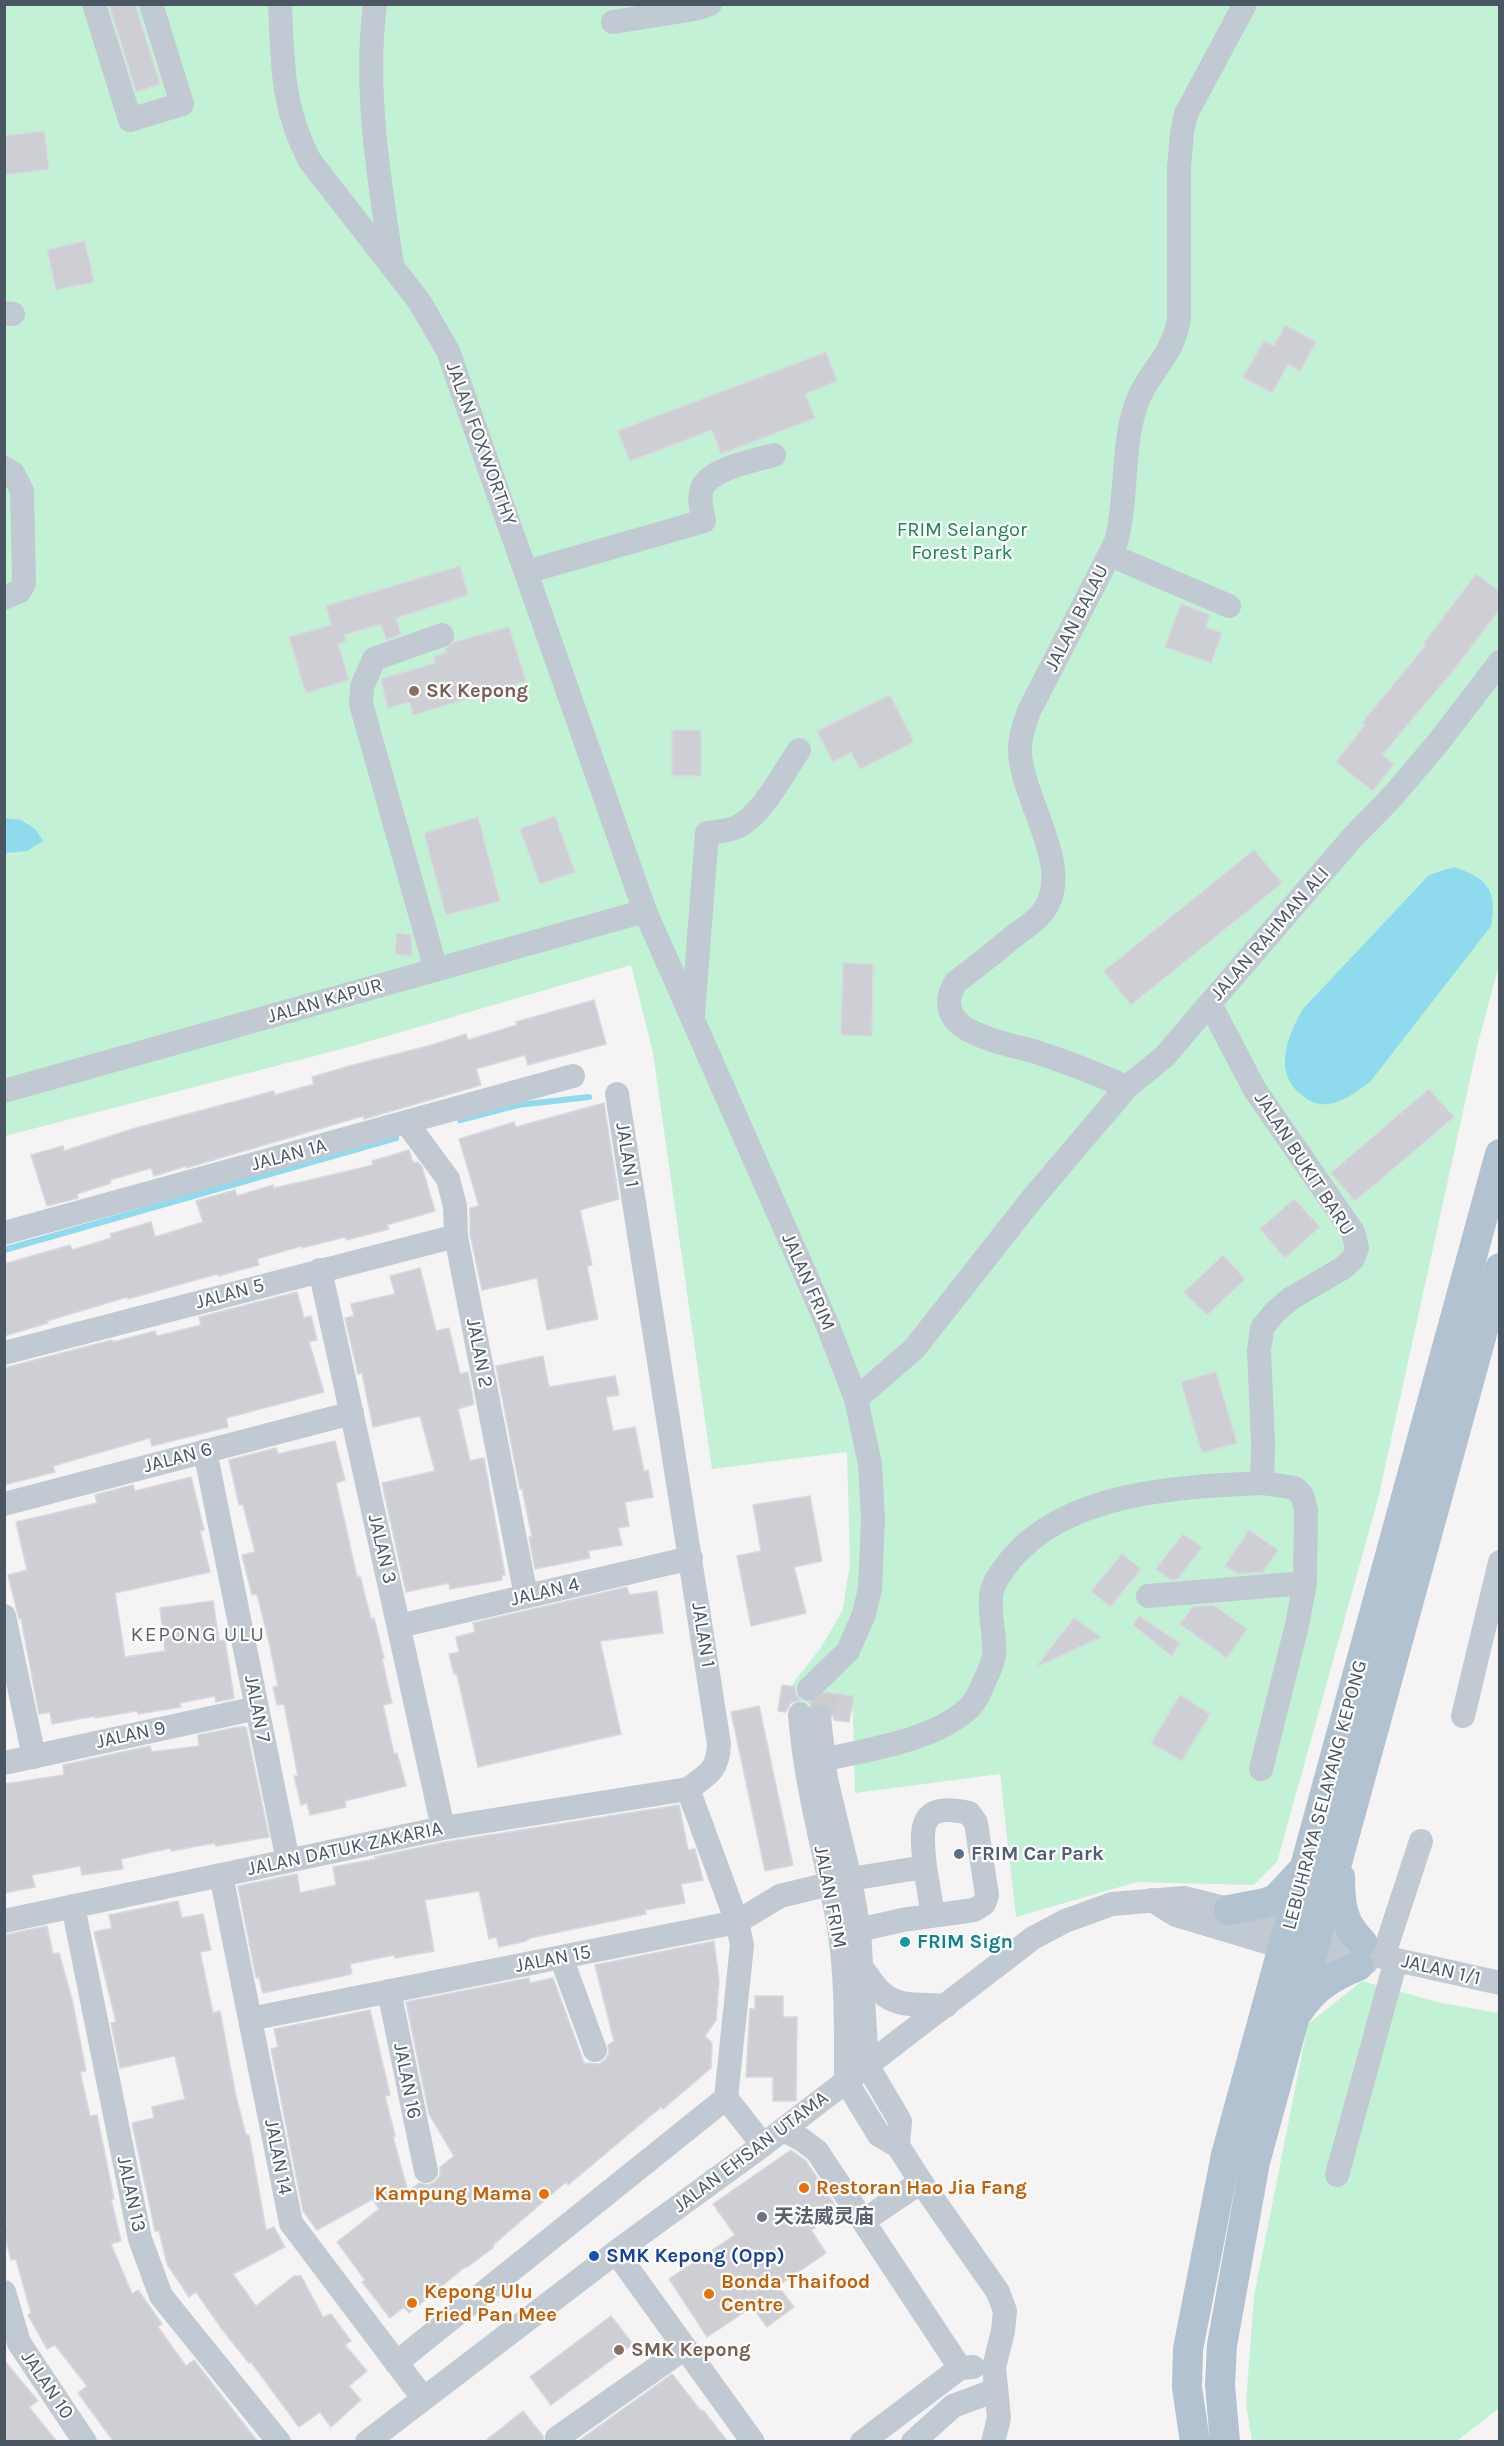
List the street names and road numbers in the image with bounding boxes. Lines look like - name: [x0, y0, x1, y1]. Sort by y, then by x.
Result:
- street label: JALAN FOXWORTHY: [440, 359, 522, 529]
- street label: JALAN BALAU: [1040, 561, 1114, 675]
- street label: JALAN RAHMAN ALI: [1205, 862, 1335, 1006]
- street label: JALAN KAPUR: [265, 973, 385, 1029]
- street label: JALAN BUKIT BARU: [1249, 1088, 1359, 1240]
- street label: JALAN 1: [610, 1121, 644, 1189]
- street label: JALAN 1A: [249, 1133, 329, 1177]
- street label: JALAN FRIM: [776, 1230, 840, 1334]
- street label: JALAN 5: [193, 1273, 267, 1315]
- street label: JALAN 2: [461, 1316, 497, 1390]
- street label: JALAN 6: [141, 1437, 215, 1479]
- street label: JALAN 3: [362, 1512, 402, 1586]
- street label: JALAN 4: [508, 1572, 582, 1612]
- street label: JALAN 1: [686, 1601, 720, 1669]
- street label: LEBUHRAYA SELAYANG KEPONG: [1277, 1657, 1373, 1933]
- street label: JALAN 7: [239, 1673, 275, 1745]
- street label: JALAN 9: [94, 1716, 168, 1754]
- street label: JALAN DATUK ZAKARIA: [245, 1817, 445, 1881]
- street label: JALAN FRIM: [808, 1844, 852, 1950]
- street label: JALAN 15: [513, 1940, 593, 1978]
- street label: JALAN 1/1: [1399, 1949, 1483, 1991]
- street label: JALAN 16: [388, 2041, 426, 2121]
- street label: JALAN EHSAN UTAMA: [669, 2086, 833, 2218]
- street label: JALAN 14: [259, 2117, 297, 2197]
- street label: JALAN 13: [111, 2154, 151, 2234]
- street label: JALAN 10: [15, 2346, 79, 2424]

